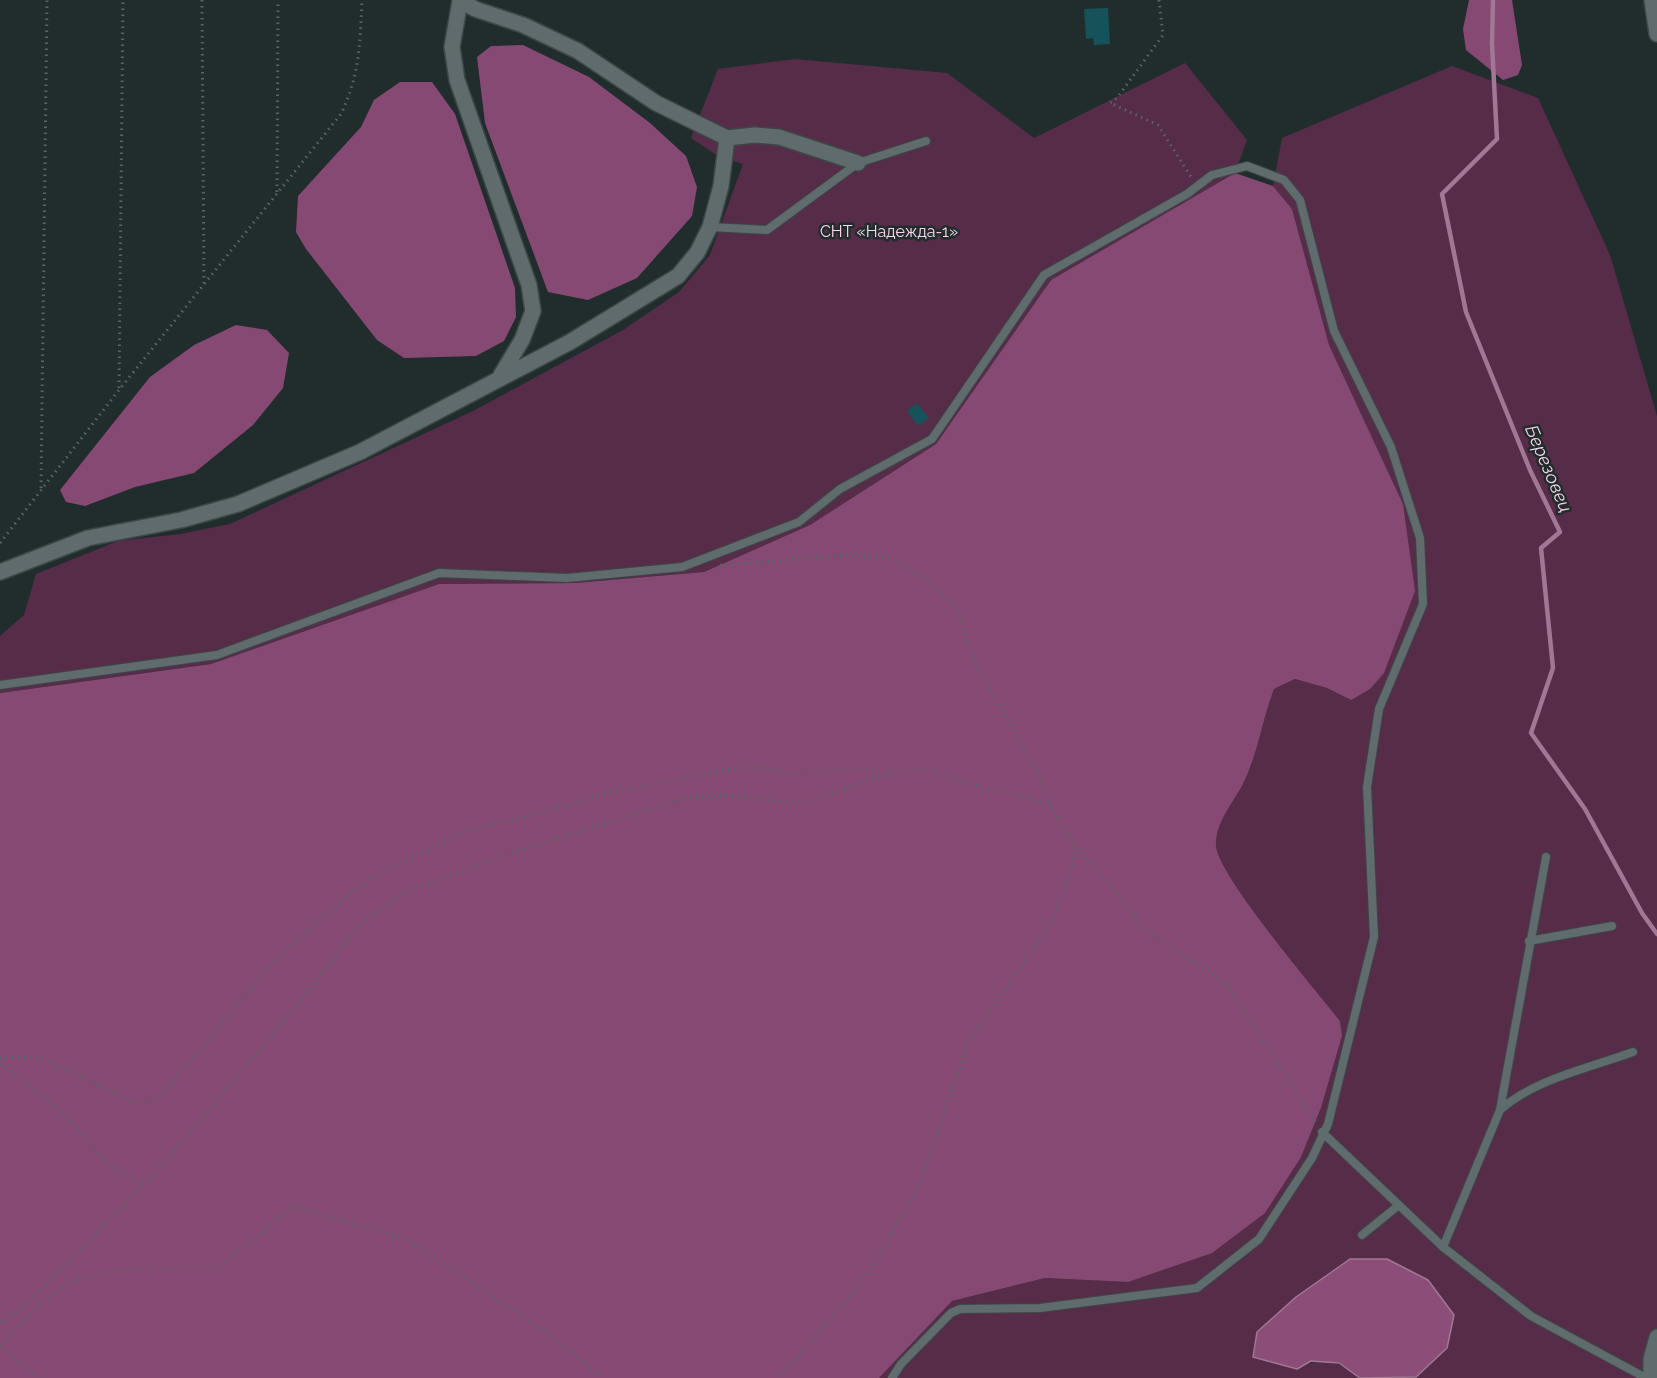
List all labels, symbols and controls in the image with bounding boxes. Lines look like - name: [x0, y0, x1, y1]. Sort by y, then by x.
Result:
- park label: СНТ «Надежда-1»: [820, 222, 958, 242]
- water label: Березовец: [1520, 422, 1576, 516]

